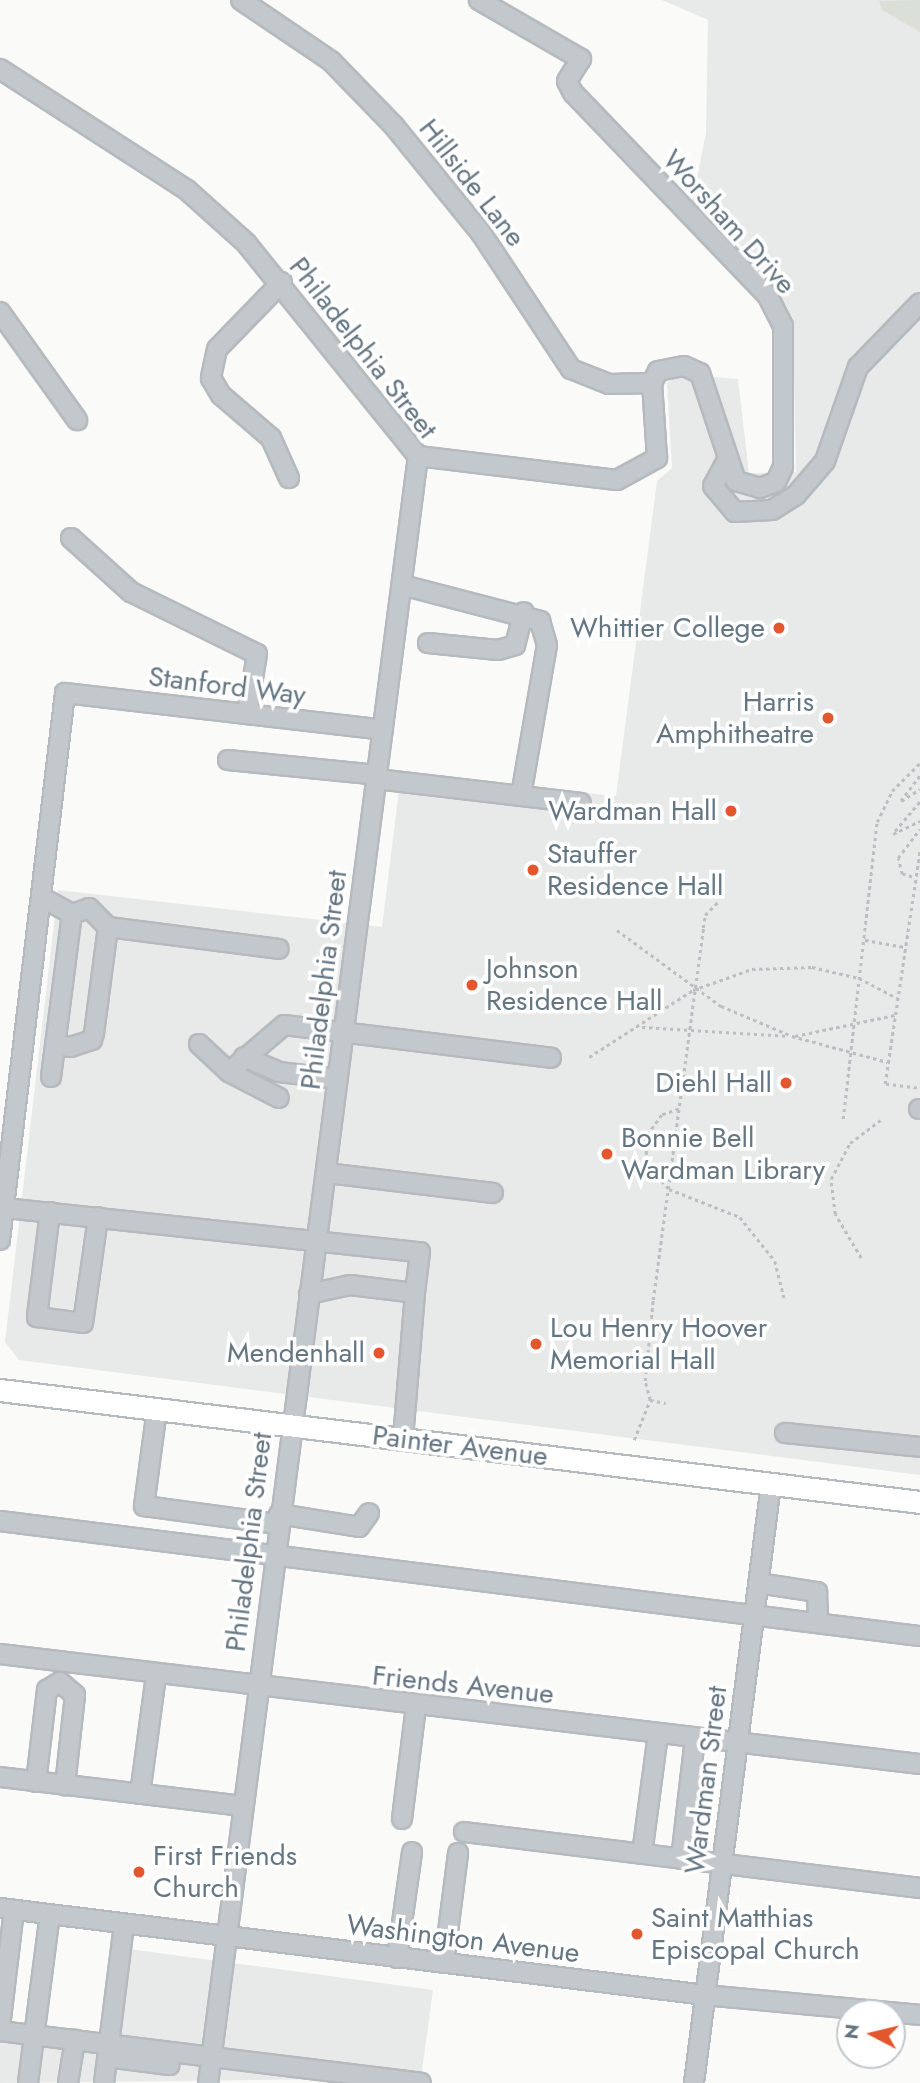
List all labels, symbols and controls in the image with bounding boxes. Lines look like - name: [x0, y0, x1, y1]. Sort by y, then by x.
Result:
- street label: Hillside Lane: [412, 112, 532, 254]
- street label: Worsham Drive: [656, 143, 802, 301]
- street label: Philadelphia Street: [282, 251, 444, 445]
- place label: Whittier College: [570, 611, 765, 645]
- marker: Whittier College: [771, 620, 787, 636]
- street label: Stanford Way: [147, 660, 307, 712]
- place label: Harris Amphitheatre: [656, 685, 814, 751]
- marker: Harris Amphitheatre: [820, 710, 836, 726]
- place label: Wardman Hall: [548, 794, 717, 828]
- marker: Wardman Hall: [723, 803, 739, 819]
- place label: Stauffer Residence Hall: [547, 837, 723, 903]
- marker: Stauffer Residence Hall: [525, 862, 541, 878]
- street label: Philadelphia Street: [294, 868, 354, 1092]
- place label: Johnson Residence Hall: [486, 952, 662, 1018]
- marker: Johnson Residence Hall: [464, 977, 480, 993]
- place label: Diehl Hall: [655, 1066, 772, 1100]
- marker: Diehl Hall: [778, 1075, 794, 1091]
- place label: Bonnie Bell Wardman Library: [621, 1121, 825, 1187]
- marker: Bonnie Bell Wardman Library: [599, 1146, 615, 1162]
- place label: Lou Henry Hoover Memorial Hall: [550, 1311, 767, 1377]
- place label: Mendenhall: [227, 1336, 365, 1370]
- marker: Lou Henry Hoover Memorial Hall: [528, 1336, 544, 1352]
- marker: Mendenhall: [371, 1345, 387, 1361]
- street label: Painter Avenue: [370, 1419, 550, 1473]
- street label: Philadelphia Street: [219, 1430, 279, 1654]
- street label: Friends Avenue: [371, 1659, 555, 1711]
- street label: Wardman Street: [678, 1684, 734, 1876]
- place label: First Friends Church: [153, 1839, 297, 1905]
- marker: First Friends Church: [131, 1864, 147, 1880]
- place label: Saint Matthias Episcopal Church: [651, 1901, 860, 1967]
- street label: Washington Avenue: [345, 1908, 581, 1970]
- marker: Saint Matthias Episcopal Church: [629, 1926, 645, 1942]
- north arrow: [836, 1999, 906, 2069]
- text: N: [837, 2022, 866, 2041]

